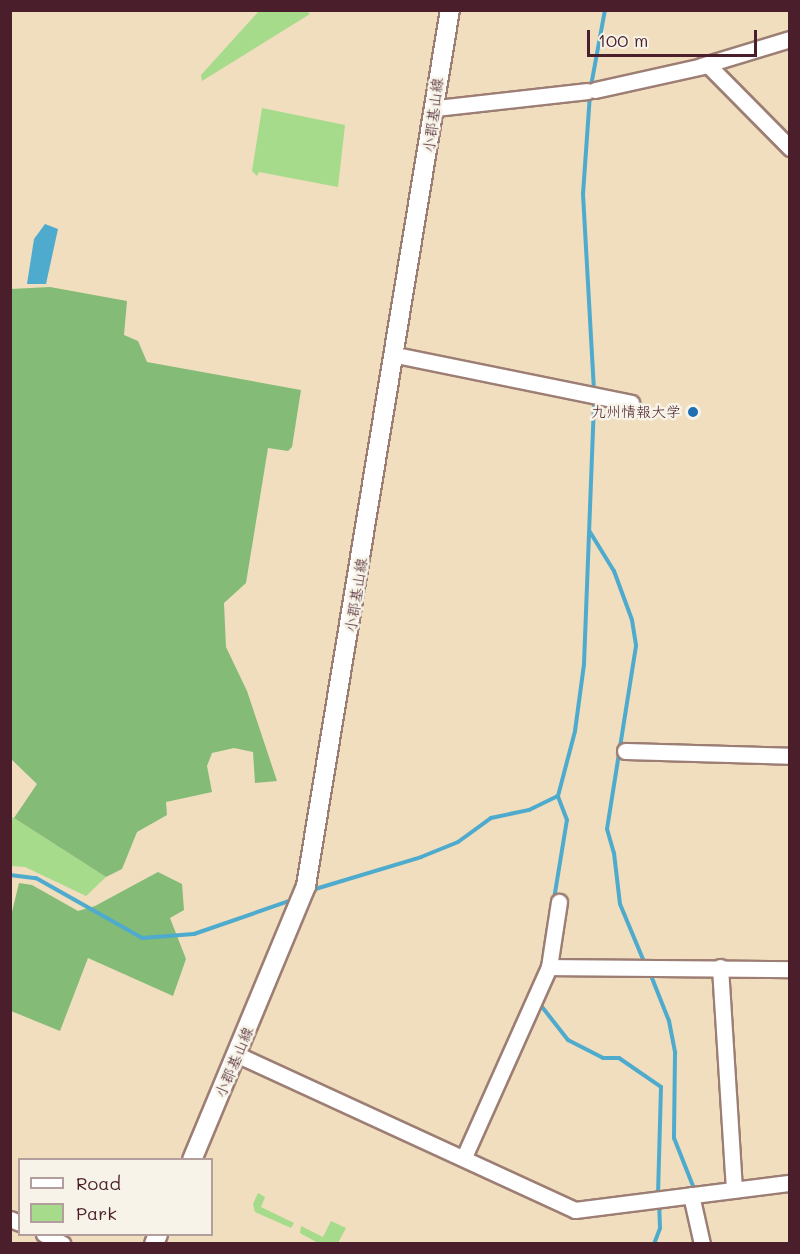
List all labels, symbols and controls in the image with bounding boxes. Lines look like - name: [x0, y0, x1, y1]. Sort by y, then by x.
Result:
- scale bar: [590, 18, 760, 56]
- text: 100 m: [598, 28, 648, 52]
- street label: 小郡基山線: [419, 77, 447, 153]
- place label: 九州情報大学: [591, 403, 681, 421]
- marker: 九州情報大学: [686, 405, 700, 419]
- street label: 小郡基山線: [341, 557, 371, 633]
- street label: 小郡基山線: [211, 1024, 257, 1100]
- legend: [18, 1158, 213, 1236]
- text: Road: [76, 1171, 121, 1195]
- text: Park: [76, 1201, 117, 1225]

